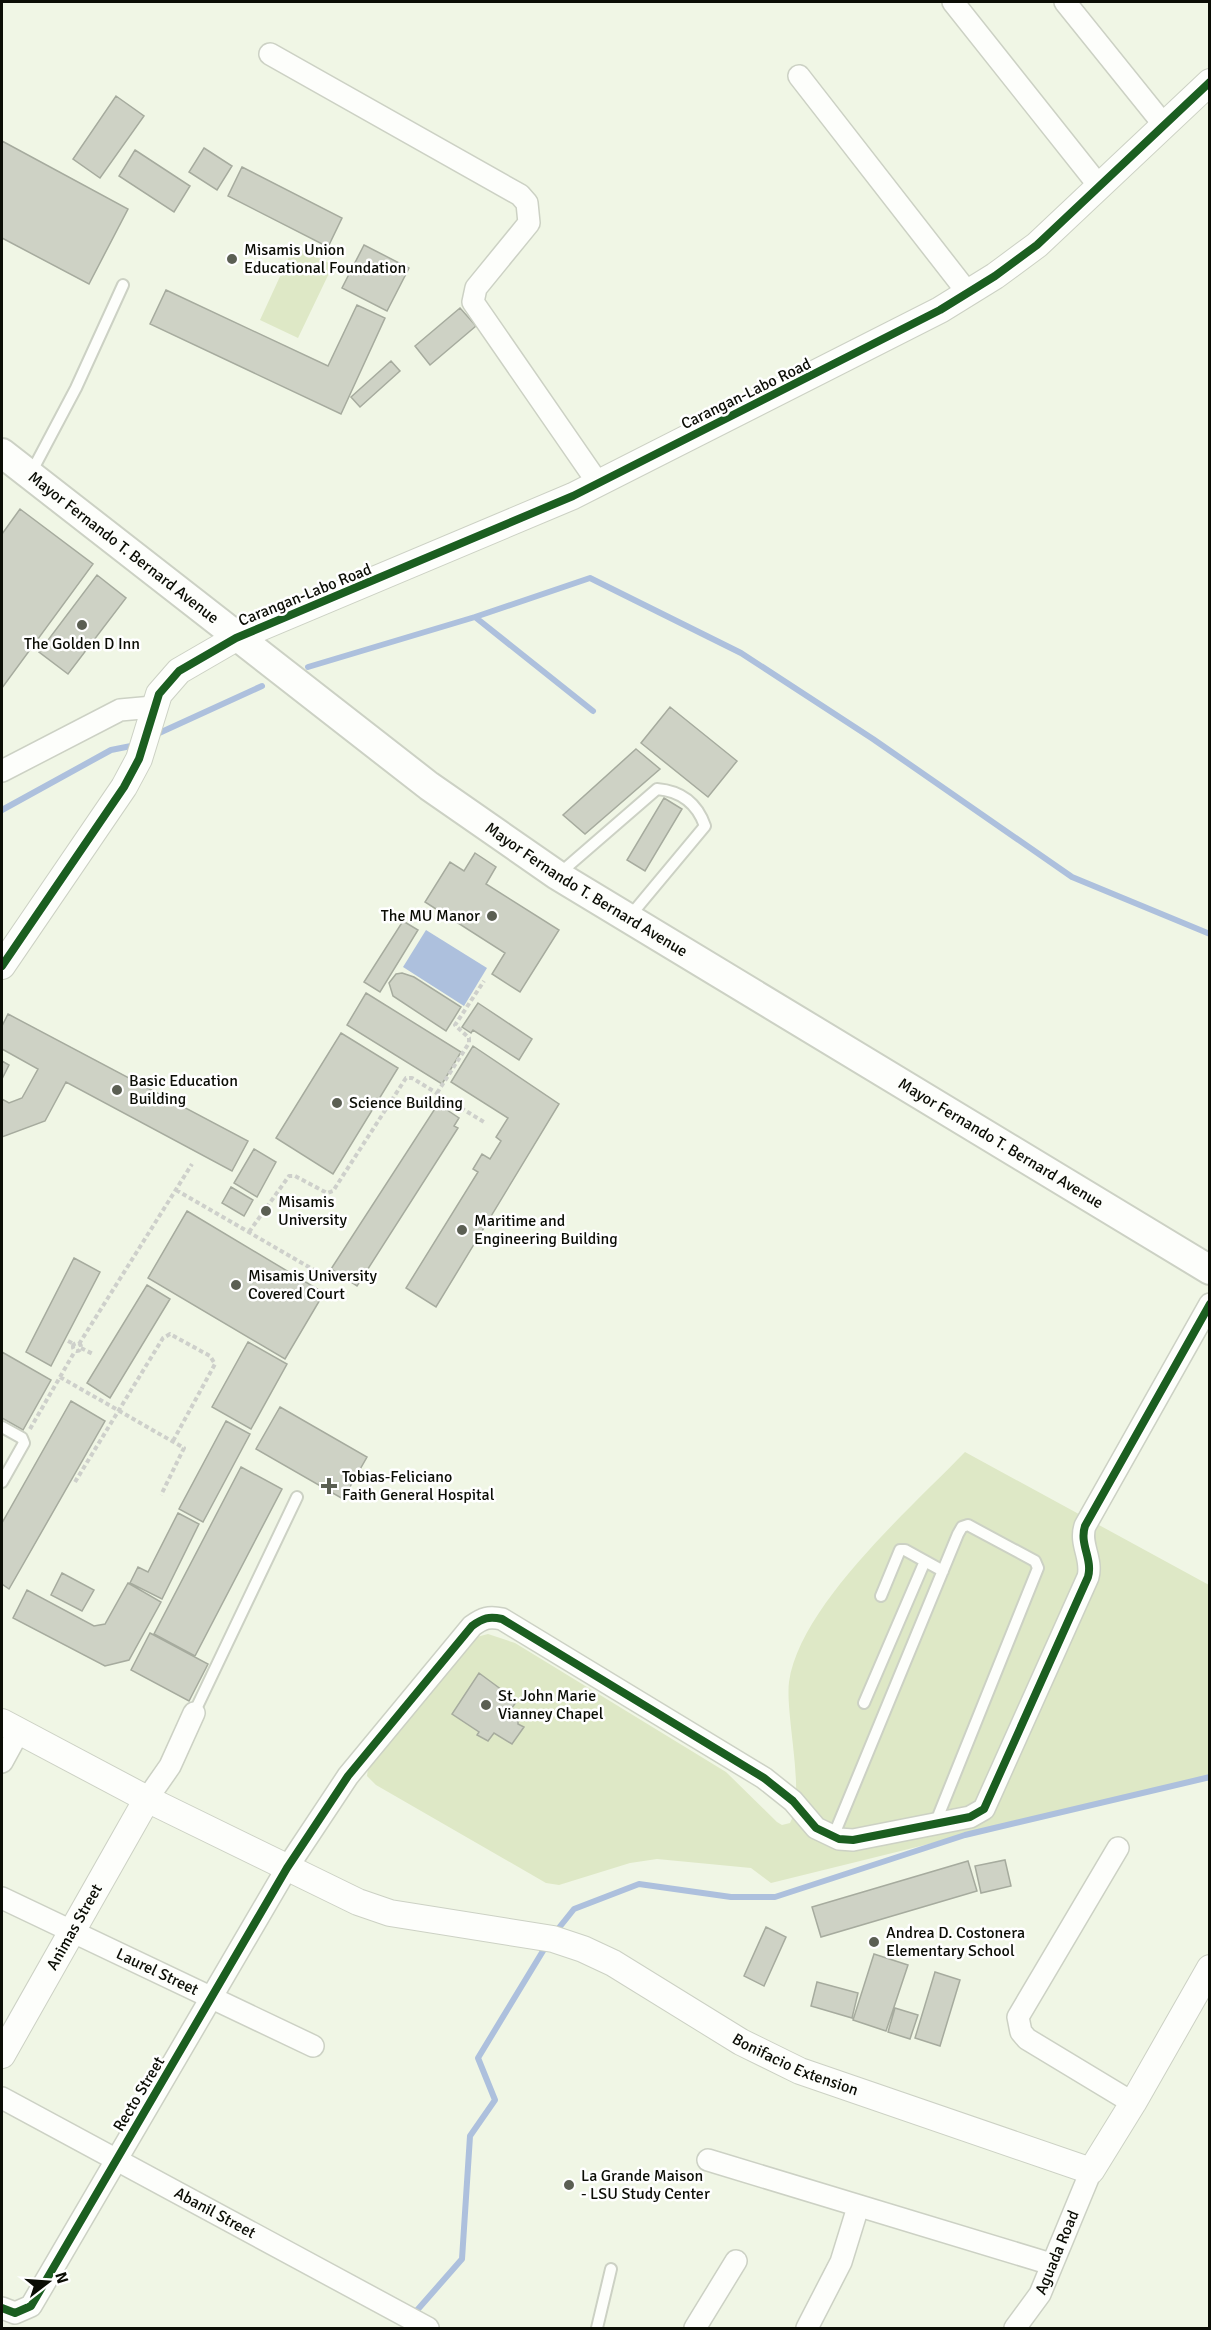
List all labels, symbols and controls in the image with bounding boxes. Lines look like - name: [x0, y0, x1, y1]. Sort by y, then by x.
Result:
- place label: Misamis Union Educational Foundation: [244, 240, 406, 278]
- marker: Misamis Union Educational Foundation: [225, 252, 239, 266]
- street label: Carangan-Labo Road: [678, 354, 814, 434]
- street label: Mayor Fernando T. Bernard Avenue: [24, 467, 223, 628]
- street label: Carangan-Labo Road: [235, 559, 375, 631]
- marker: The Golden D Inn: [75, 618, 89, 632]
- place label: The Golden D Inn: [24, 634, 140, 654]
- street label: Mayor Fernando T. Bernard Avenue: [481, 818, 691, 962]
- place label: The MU Manor: [381, 906, 480, 926]
- marker: The MU Manor: [485, 909, 499, 923]
- place label: Basic Education Building: [129, 1071, 238, 1109]
- street label: Mayor Fernando T. Bernard Avenue: [895, 1074, 1107, 1213]
- marker: Basic Education Building: [110, 1083, 124, 1097]
- place label: Science Building: [349, 1093, 463, 1113]
- marker: Science Building: [330, 1096, 344, 1110]
- place label: Misamis University: [278, 1192, 348, 1230]
- marker: Misamis University: [259, 1204, 273, 1218]
- place label: Maritime and Engineering Building: [474, 1211, 618, 1249]
- marker: Maritime and Engineering Building: [455, 1223, 469, 1237]
- place label: Misamis University Covered Court: [248, 1266, 378, 1304]
- marker: Misamis University Covered Court: [229, 1278, 243, 1292]
- place label: Tobias-Feliciano Faith General Hospital: [342, 1467, 495, 1505]
- marker: Tobias-Feliciano Faith General Hospital: [320, 1477, 338, 1495]
- place label: St. John Marie Vianney Chapel: [498, 1686, 604, 1724]
- marker: St. John Marie Vianney Chapel: [479, 1698, 493, 1712]
- street label: Animas Street: [42, 1880, 107, 1974]
- place label: Andrea D. Costonera Elementary School: [886, 1923, 1025, 1961]
- marker: Andrea D. Costonera Elementary School: [867, 1935, 881, 1949]
- street label: Laurel Street: [113, 1944, 202, 2000]
- street label: Bonifacio Extension: [728, 2029, 861, 2100]
- street label: Recto Street: [109, 2053, 169, 2135]
- place label: La Grande Maison - LSU Study Center: [581, 2166, 710, 2204]
- marker: La Grande Maison - LSU Study Center: [562, 2178, 576, 2192]
- street label: Abanil Street: [171, 2183, 259, 2243]
- street label: Aguada Road: [1031, 2208, 1084, 2298]
- north arrow: [18, 2252, 78, 2312]
- text: N: [50, 2270, 73, 2286]

